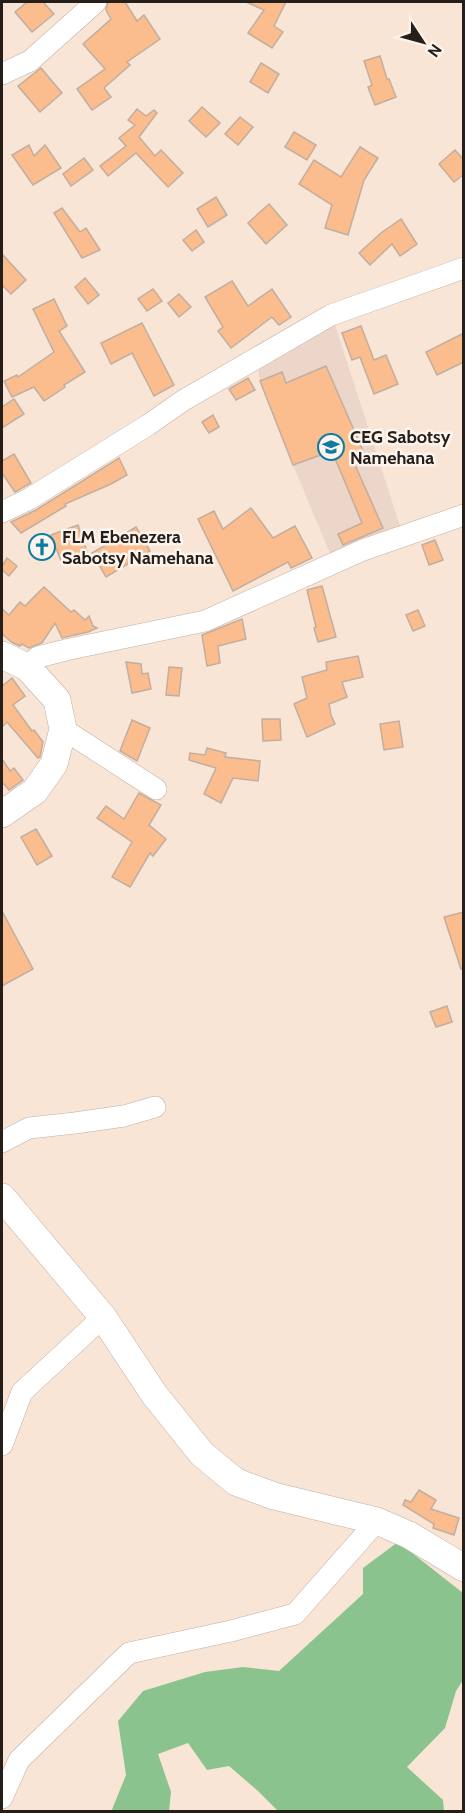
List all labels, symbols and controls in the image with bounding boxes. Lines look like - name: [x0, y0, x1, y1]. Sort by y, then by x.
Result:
- north arrow: [393, 12, 453, 72]
- text: N: [424, 40, 446, 61]
- place label: CEG Sabotsy Namehana: [350, 426, 451, 469]
- school or university icon: CEG Sabotsy Namehana: [316, 432, 346, 462]
- place label: FLM Ebenezera Sabotsy Namehana: [62, 526, 214, 569]
- church icon: FLM Ebenezera Sabotsy Namehana: [27, 532, 57, 562]

